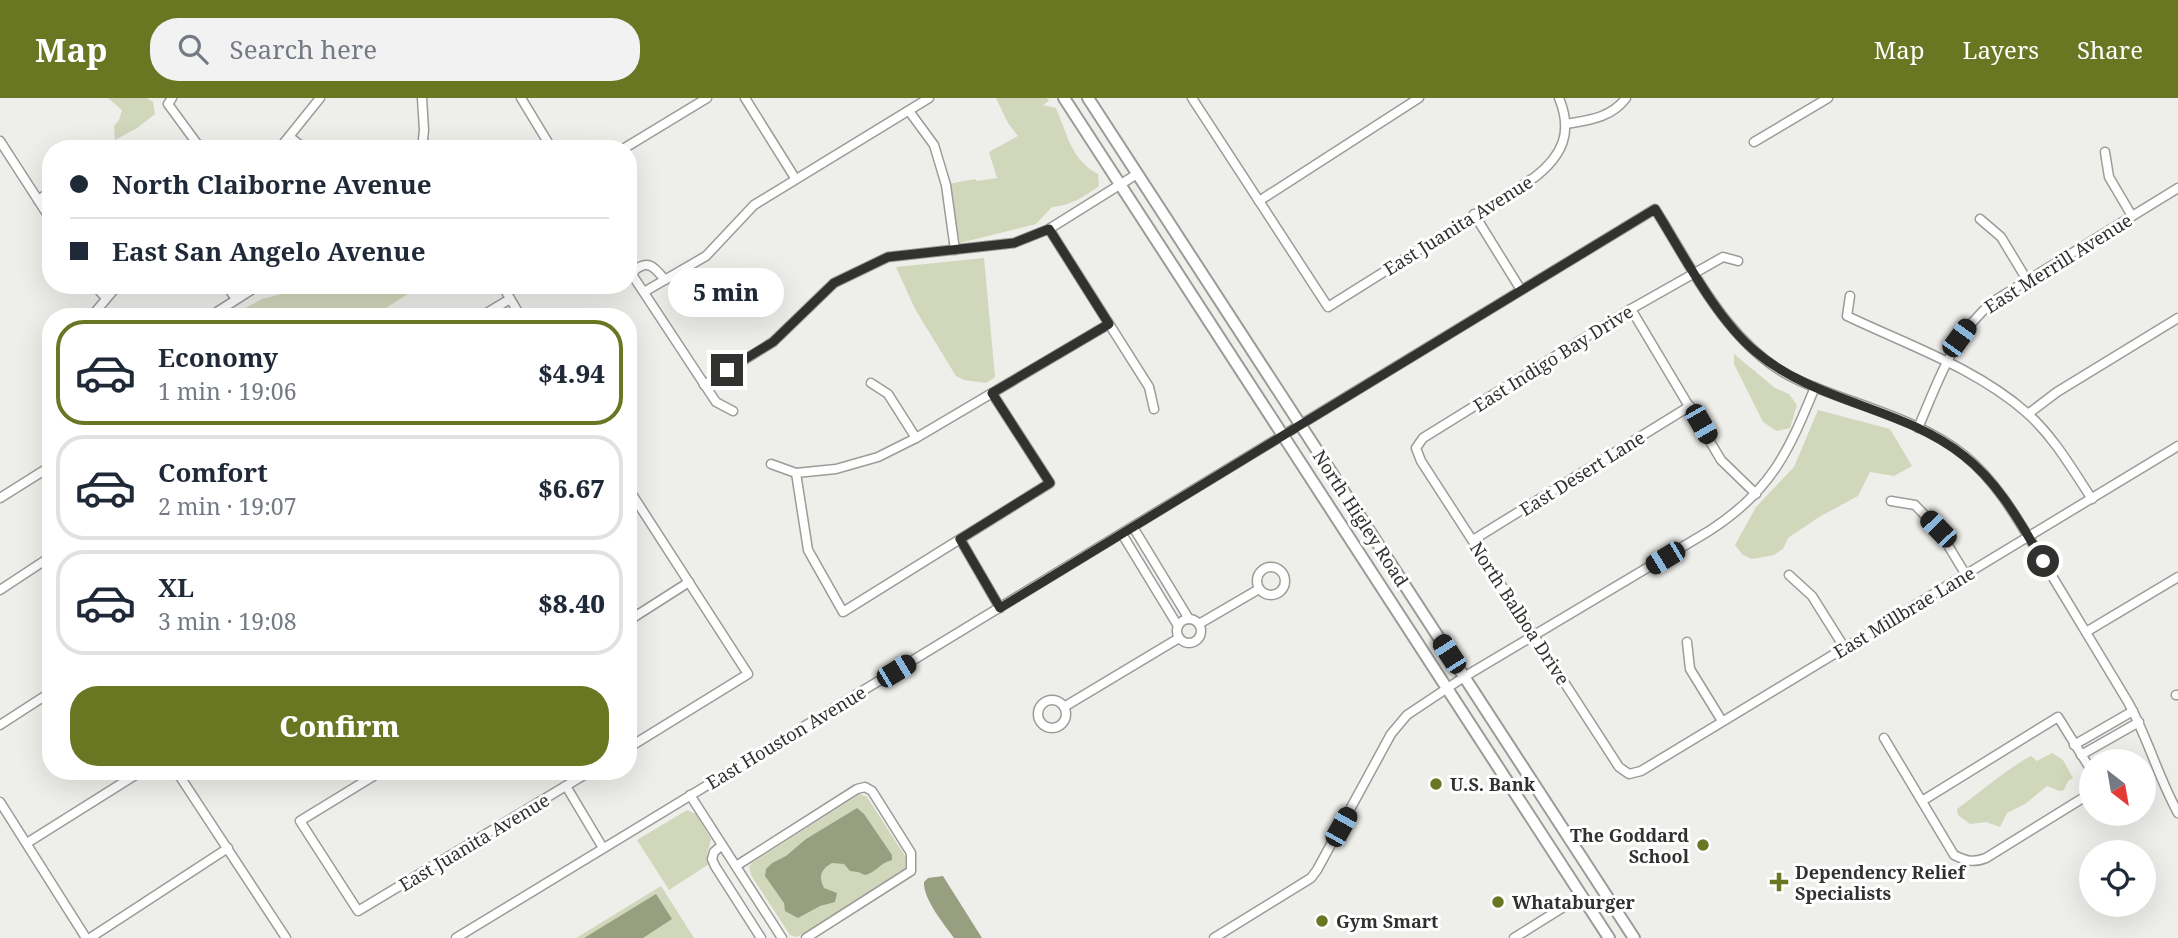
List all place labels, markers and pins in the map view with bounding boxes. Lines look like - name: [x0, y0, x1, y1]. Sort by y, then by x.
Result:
- place label: U.S. Bank: [1450, 772, 1536, 796]
- marker: U.S. Bank: [1428, 776, 1444, 792]
- place label: The Goddard School: [1570, 823, 1690, 868]
- marker: The Goddard School: [1695, 837, 1711, 853]
- place label: Dependency Relief Specialists: [1795, 860, 1967, 905]
- marker: Dependency Relief Specialists: [1769, 872, 1789, 892]
- place label: Whataburger: [1512, 890, 1636, 914]
- marker: Whataburger: [1490, 894, 1506, 910]
- place label: Gym Smart: [1336, 909, 1438, 933]
- marker: Gym Smart: [1314, 913, 1330, 929]

